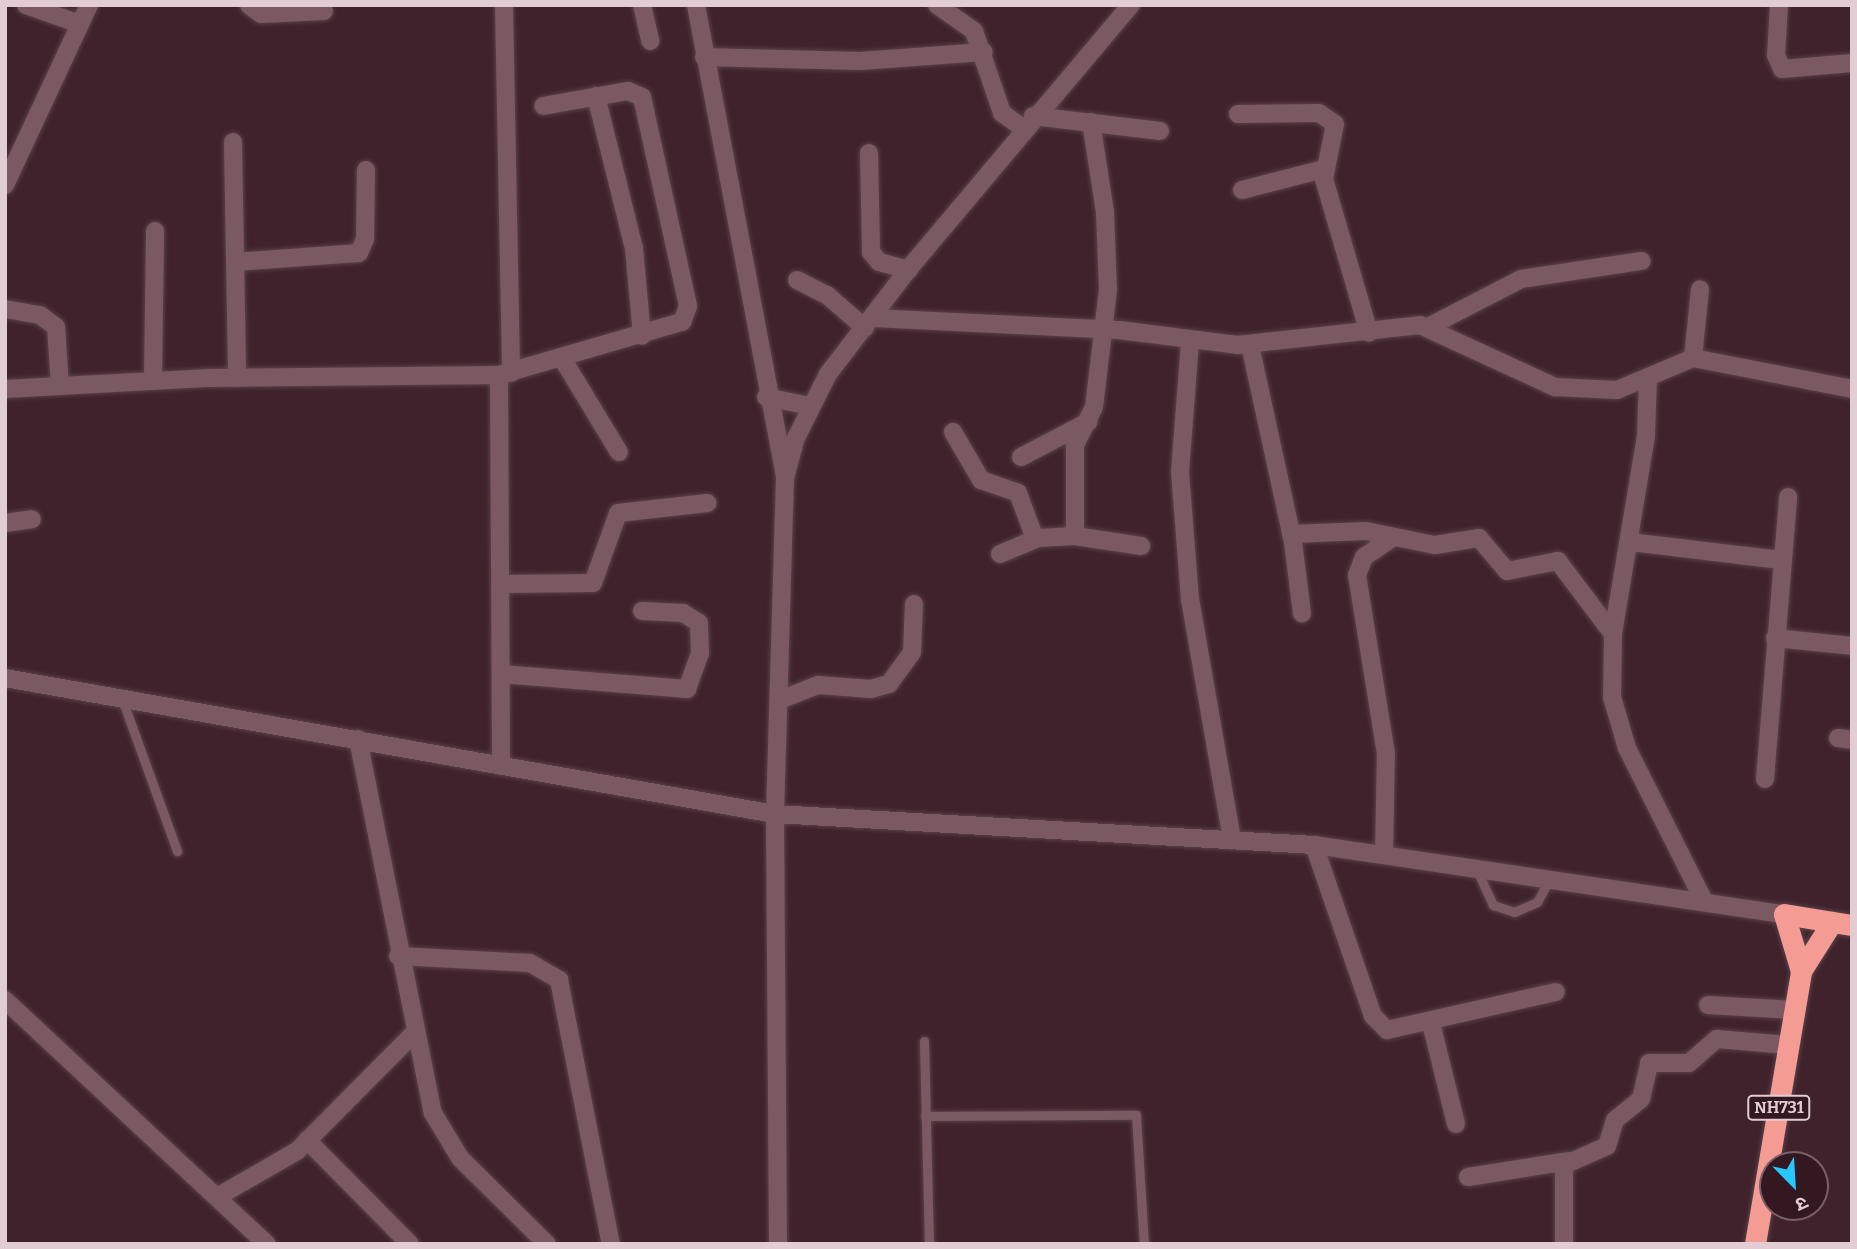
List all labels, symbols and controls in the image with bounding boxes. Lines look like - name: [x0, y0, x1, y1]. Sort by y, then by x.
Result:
- road number: NH731: [1746, 1096, 1812, 1120]
- north arrow: [1759, 1151, 1829, 1221]
- text: उ: [1792, 1191, 1812, 1217]

